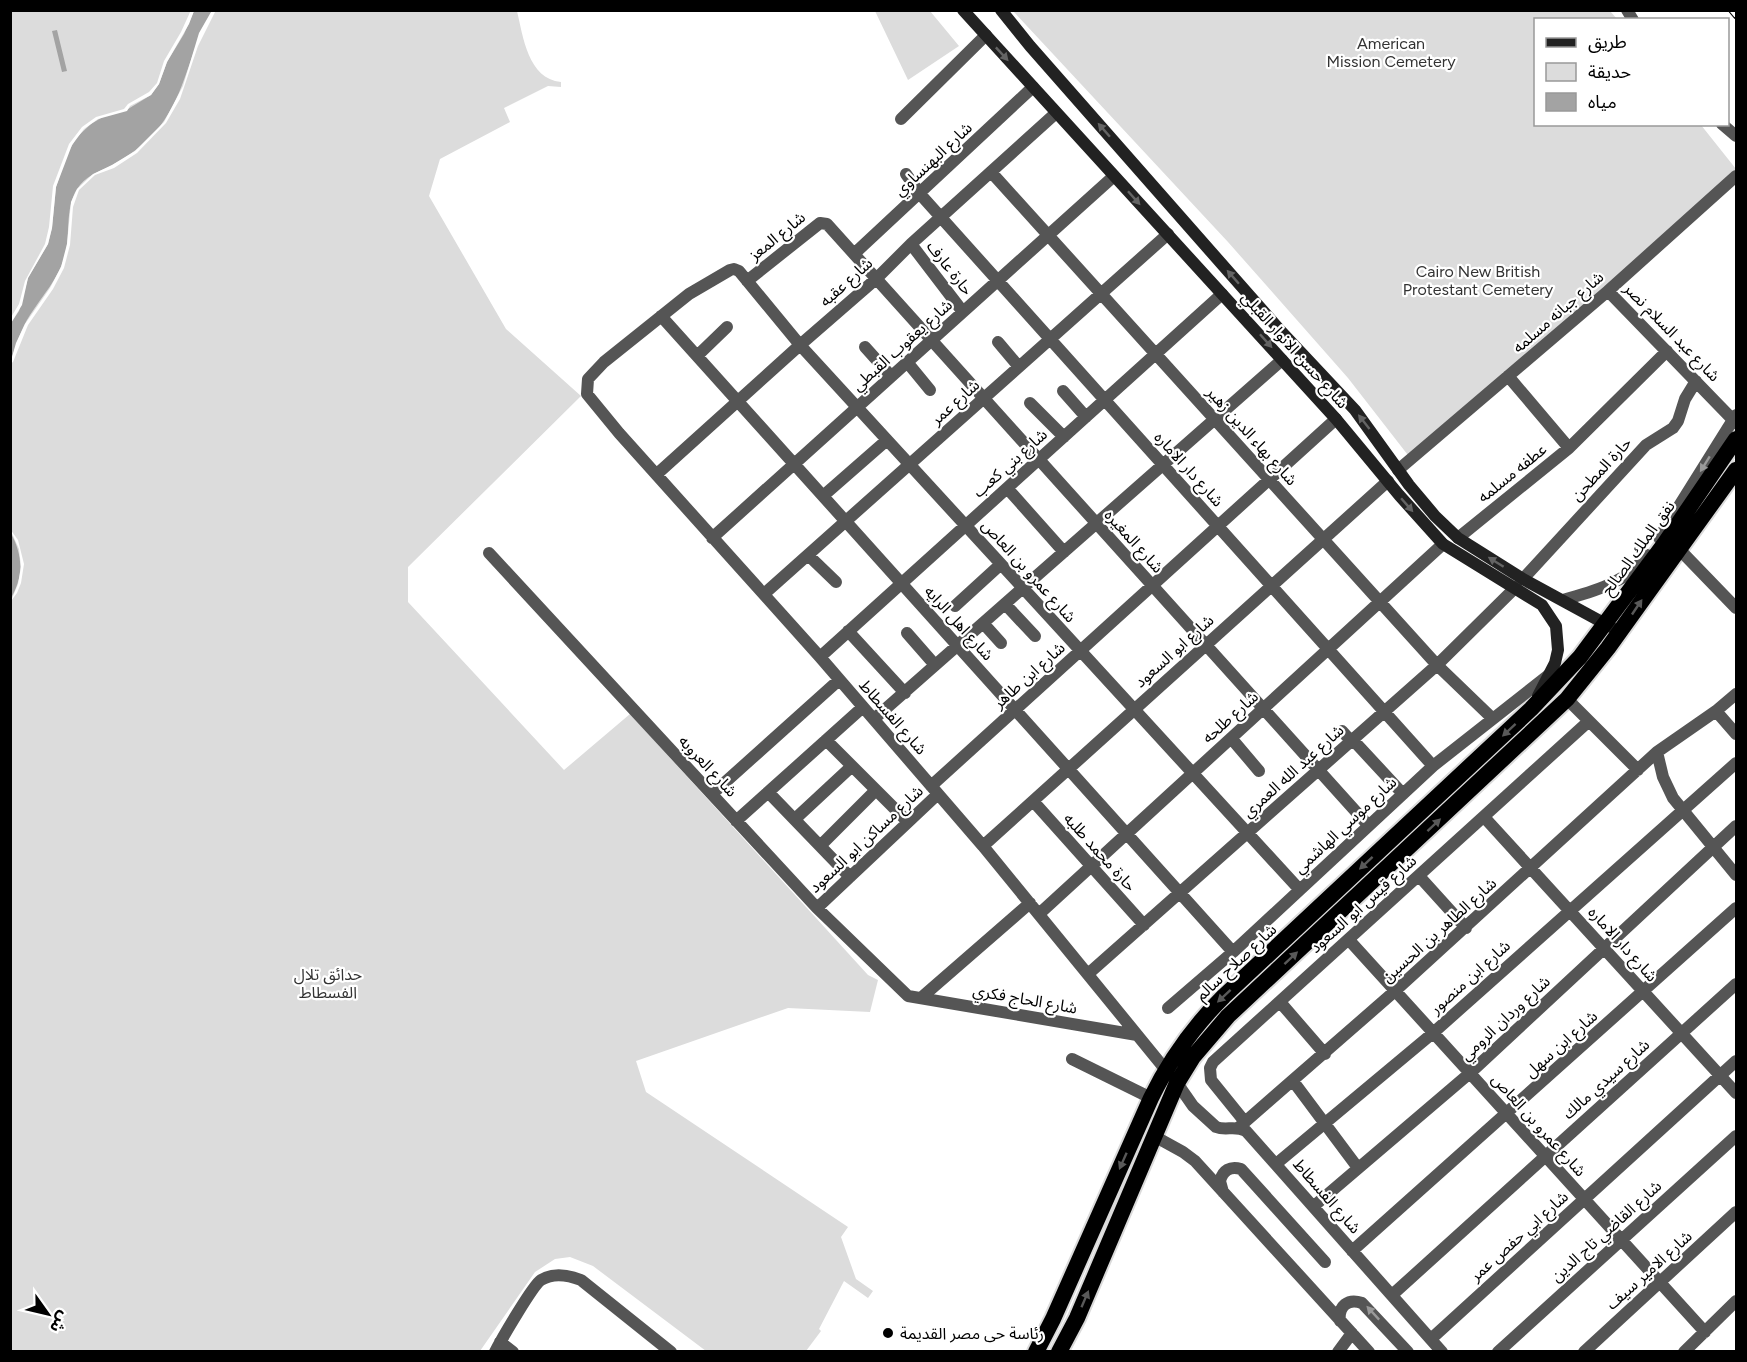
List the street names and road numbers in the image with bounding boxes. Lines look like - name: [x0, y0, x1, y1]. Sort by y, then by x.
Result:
- street label: شارع البهنساوي: [890, 118, 978, 202]
- street label: شارع المعز: [744, 208, 811, 267]
- street label: حارة عارف: [923, 237, 977, 299]
- street label: شارع عقبه: [816, 253, 878, 313]
- street label: شارع جبانه مسلمه: [1509, 267, 1609, 359]
- street label: شارع عبد السلام نصر: [1617, 278, 1724, 387]
- street label: شارع حسن الانوار القبلي: [1235, 288, 1352, 414]
- street label: شارع يعقوب القبطي: [848, 295, 958, 397]
- street label: شارع عمر: [926, 375, 985, 432]
- street label: شارع بهاء الدين زهير: [1200, 382, 1301, 491]
- street label: شارع بني كعب: [969, 425, 1053, 503]
- street label: شارع دار الاماره: [1148, 428, 1228, 512]
- street label: حارة المطحن: [1567, 433, 1635, 505]
- street label: عطفه مسلمه: [1474, 440, 1550, 506]
- street label: نفق الملك الصالح: [1597, 497, 1681, 601]
- street label: شارع المغيره: [1098, 505, 1167, 579]
- street label: شارع عمرو بن العاص: [976, 516, 1080, 628]
- street label: شارع اهل الرايه: [918, 582, 998, 666]
- street label: شارع ابو السعود: [1131, 611, 1219, 694]
- street label: شارع ابن طاهر: [988, 638, 1071, 715]
- street label: شارع الفسطاط: [853, 676, 931, 760]
- street label: شارع طلحه: [1198, 687, 1264, 749]
- street label: شارع عبد الله العمري: [1238, 721, 1350, 824]
- street label: شارع العروبه: [673, 731, 741, 803]
- street label: شارع موسي الهاشمي: [1290, 772, 1402, 880]
- street label: شارع مساكن ابو السعود: [805, 781, 929, 899]
- street label: حارة محمد طلبه: [1060, 809, 1140, 895]
- street label: شارع قيس ابو السعود: [1306, 851, 1422, 959]
- street label: شارع الطاهر بن الحسين: [1378, 873, 1502, 989]
- street label: شارع دار الاماره: [1582, 903, 1662, 987]
- street label: شارع صلاح سالم: [1192, 920, 1282, 1007]
- street label: شارع ابن منصور: [1425, 936, 1516, 1021]
- street label: شارع وردان الرومي: [1456, 972, 1556, 1067]
- street label: شارع الحاج فكري: [971, 980, 1079, 1021]
- street label: شارع ابن سهل: [1521, 1006, 1603, 1084]
- street label: شارع سيدي مالك: [1559, 1035, 1655, 1125]
- street label: شارع عمرو بن العاص: [1486, 1070, 1590, 1182]
- street label: شارع الفسطاط: [1287, 1155, 1365, 1239]
- street label: شارع القاضي تاج الدين: [1547, 1176, 1667, 1288]
- street label: شارع ابي حفص عمر: [1465, 1187, 1574, 1288]
- street label: شارع الامير سيف: [1602, 1226, 1698, 1316]

